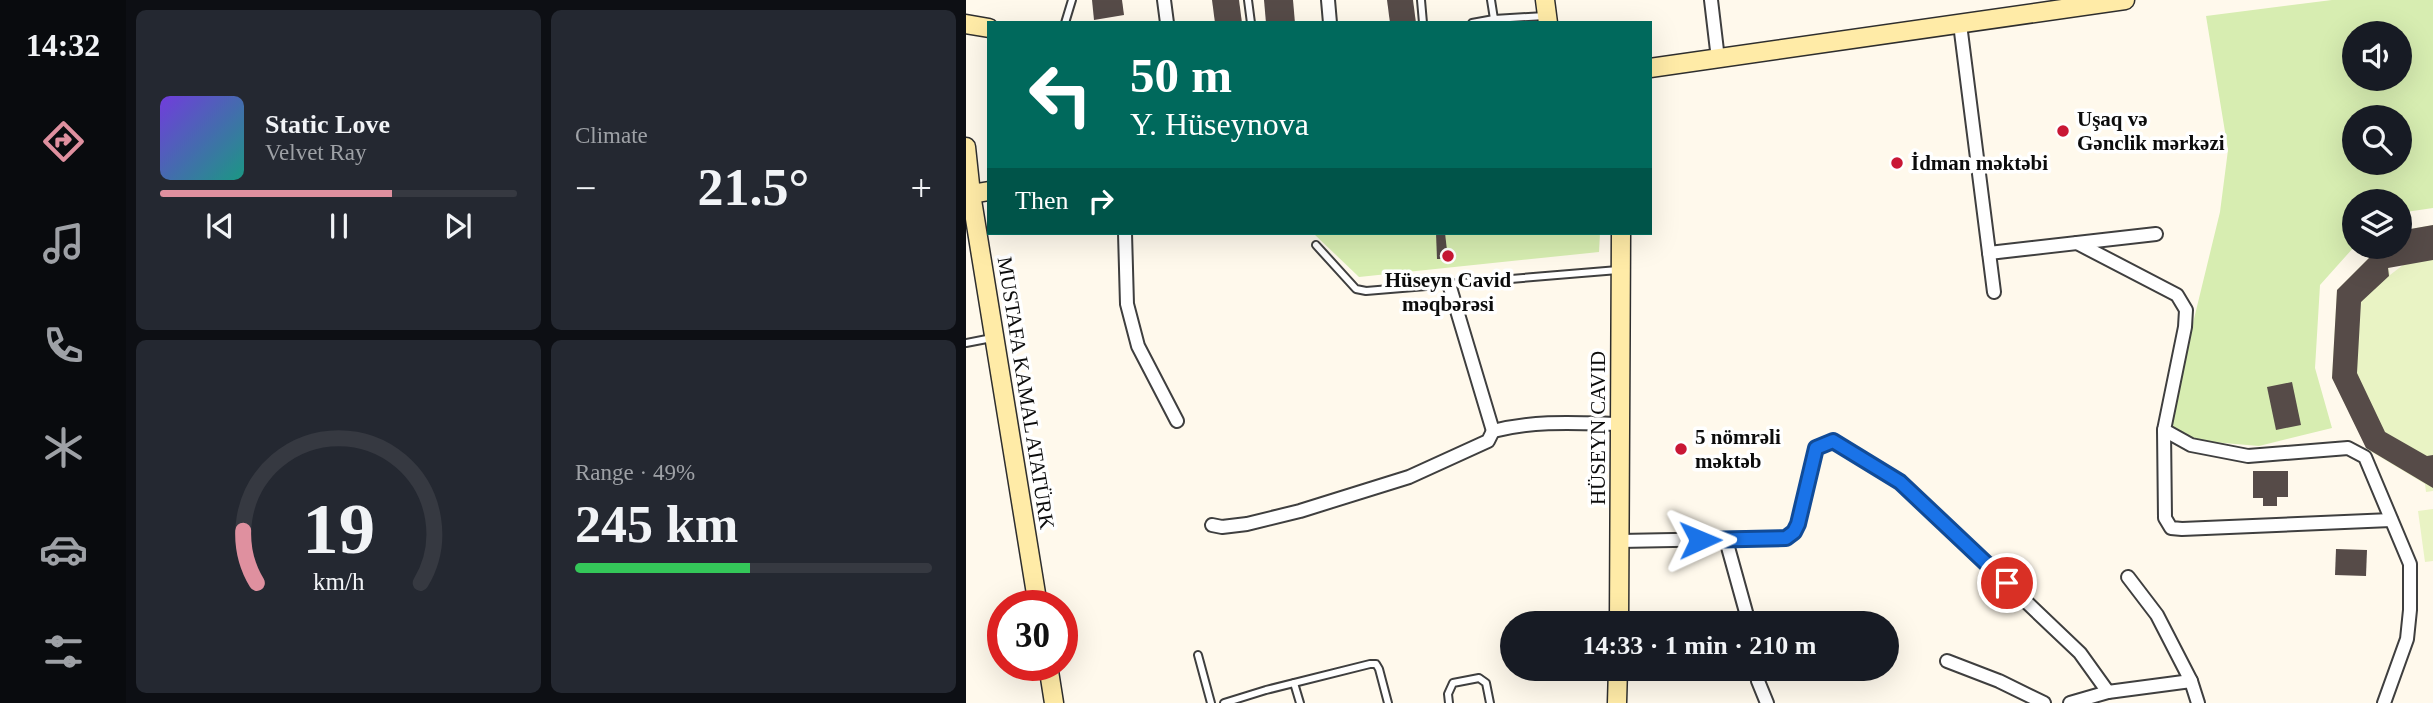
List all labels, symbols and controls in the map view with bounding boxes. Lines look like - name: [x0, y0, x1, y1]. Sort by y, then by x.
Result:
- map controls: [2342, 21, 2412, 259]
- button: sound: [2342, 21, 2412, 91]
- text: 14:32: [26, 27, 100, 63]
- text: 50 m: [1130, 48, 1232, 103]
- icon: left: [1015, 49, 1106, 140]
- button: search: [2342, 105, 2412, 175]
- text: Y. Hüseynova: [1130, 106, 1309, 142]
- place label: Uşaq və Gənclik mərkəzi: [2077, 107, 2225, 155]
- text: Static Love: [265, 110, 390, 139]
- icon: directions: [39, 117, 88, 166]
- text: Climate: [575, 123, 648, 148]
- marker: Uşaq və Gənclik mərkəzi: [2055, 123, 2071, 139]
- text: Velvet Ray: [265, 140, 367, 165]
- place label: İdman məktəbi: [1911, 151, 2048, 175]
- marker: İdman məktəbi: [1889, 155, 1905, 171]
- text: 21.5°: [698, 159, 809, 216]
- text: −: [575, 167, 596, 209]
- text: +: [911, 167, 932, 209]
- icon: right: [1082, 182, 1120, 220]
- text: Then: [1015, 186, 1068, 215]
- button: layers: [2342, 189, 2412, 259]
- icon: previous: [201, 207, 239, 245]
- icon: pause: [320, 207, 358, 245]
- icon: next: [439, 207, 477, 245]
- icon: music: [39, 219, 88, 268]
- marker: Hüseyn Cavid məqbərəsi: [1440, 248, 1456, 264]
- street label: MUSTAFA KAMAL ATATÜRK: [993, 255, 1059, 531]
- place label: Hüseyn Cavid məqbərəsi: [1385, 268, 1512, 316]
- icon: phone: [39, 321, 88, 370]
- street label: HÜSEYN CAVID: [1586, 351, 1610, 505]
- icon: climate: [39, 423, 88, 472]
- place label: 5 nömrəli məktəb: [1695, 425, 1781, 473]
- marker: 5 nömrəli məktəb: [1673, 441, 1689, 457]
- text: Range · 49%: [575, 460, 695, 485]
- text: 19: [302, 488, 375, 569]
- text: 245 km: [575, 496, 738, 553]
- position arrow: [1663, 503, 1737, 577]
- icon: car: [39, 525, 88, 574]
- pin: [1977, 553, 2037, 613]
- icon: arrive: [1988, 564, 2026, 602]
- text: km/h: [313, 567, 365, 594]
- speed limit sign: 30: [987, 590, 1078, 681]
- icon: filters: [39, 627, 88, 676]
- text: 14:33 · 1 min · 210 m: [1583, 631, 1817, 660]

